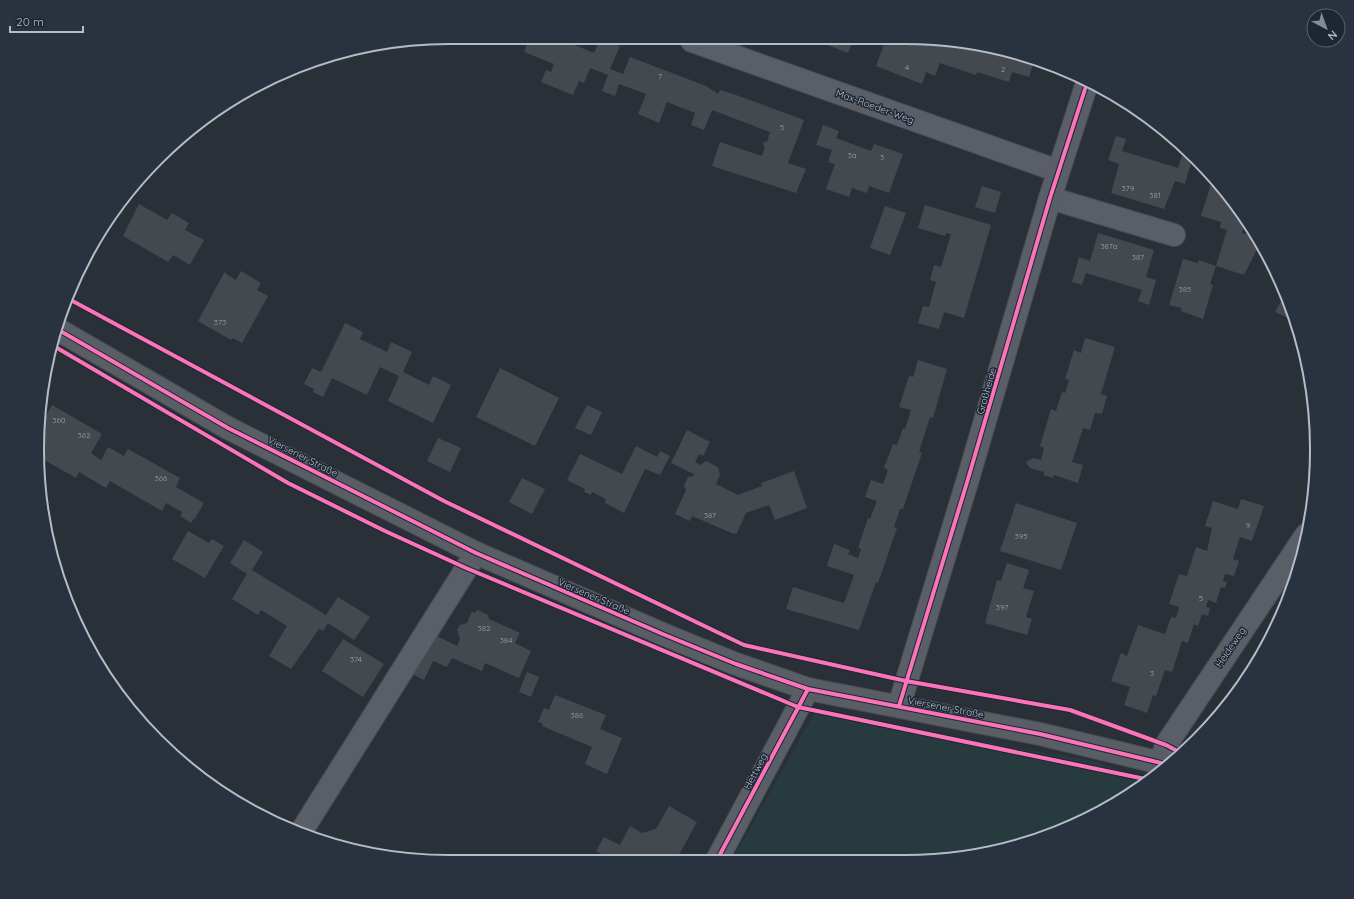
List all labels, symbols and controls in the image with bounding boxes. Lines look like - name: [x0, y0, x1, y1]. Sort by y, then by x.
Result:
- scale bar: [10, 8, 83, 34]
- north arrow: [1306, 8, 1346, 48]
- text: 20 m: [16, 14, 44, 29]
- text: N: [1325, 28, 1340, 43]
- house number: 4: [905, 62, 909, 72]
- house number: 2: [1001, 64, 1006, 74]
- house number: 7: [658, 71, 662, 81]
- street label: Max-Roeder-Weg: [834, 86, 916, 127]
- house number: 5: [780, 122, 784, 132]
- house number: 3a: [847, 150, 857, 160]
- house number: 3: [880, 152, 884, 162]
- house number: 379: [1122, 183, 1135, 193]
- house number: 381: [1149, 190, 1161, 200]
- house number: 387a: [1100, 241, 1118, 251]
- house number: 387: [1132, 252, 1144, 262]
- house number: 385: [1179, 284, 1191, 294]
- house number: 373: [214, 317, 226, 327]
- street label: Großheide: [974, 366, 999, 416]
- house number: 360: [52, 415, 66, 425]
- house number: 362: [78, 430, 91, 440]
- street label: Viersener Straße: [265, 433, 340, 480]
- house number: 366: [155, 473, 168, 483]
- house number: 387: [704, 510, 716, 520]
- house number: 9: [1246, 520, 1251, 530]
- house number: 395: [1014, 531, 1028, 541]
- street label: Viersener Straße: [556, 575, 632, 618]
- house number: 5: [1199, 593, 1203, 603]
- house number: 397: [996, 602, 1008, 612]
- house number: 382: [478, 623, 491, 633]
- street label: Heideweg: [1212, 625, 1249, 670]
- house number: 384: [500, 635, 512, 645]
- house number: 374: [350, 654, 362, 664]
- house number: 3: [1150, 668, 1154, 678]
- street label: Viersener Straße: [907, 694, 985, 721]
- house number: 386: [571, 710, 584, 720]
- street label: Hettweg: [740, 751, 770, 792]

